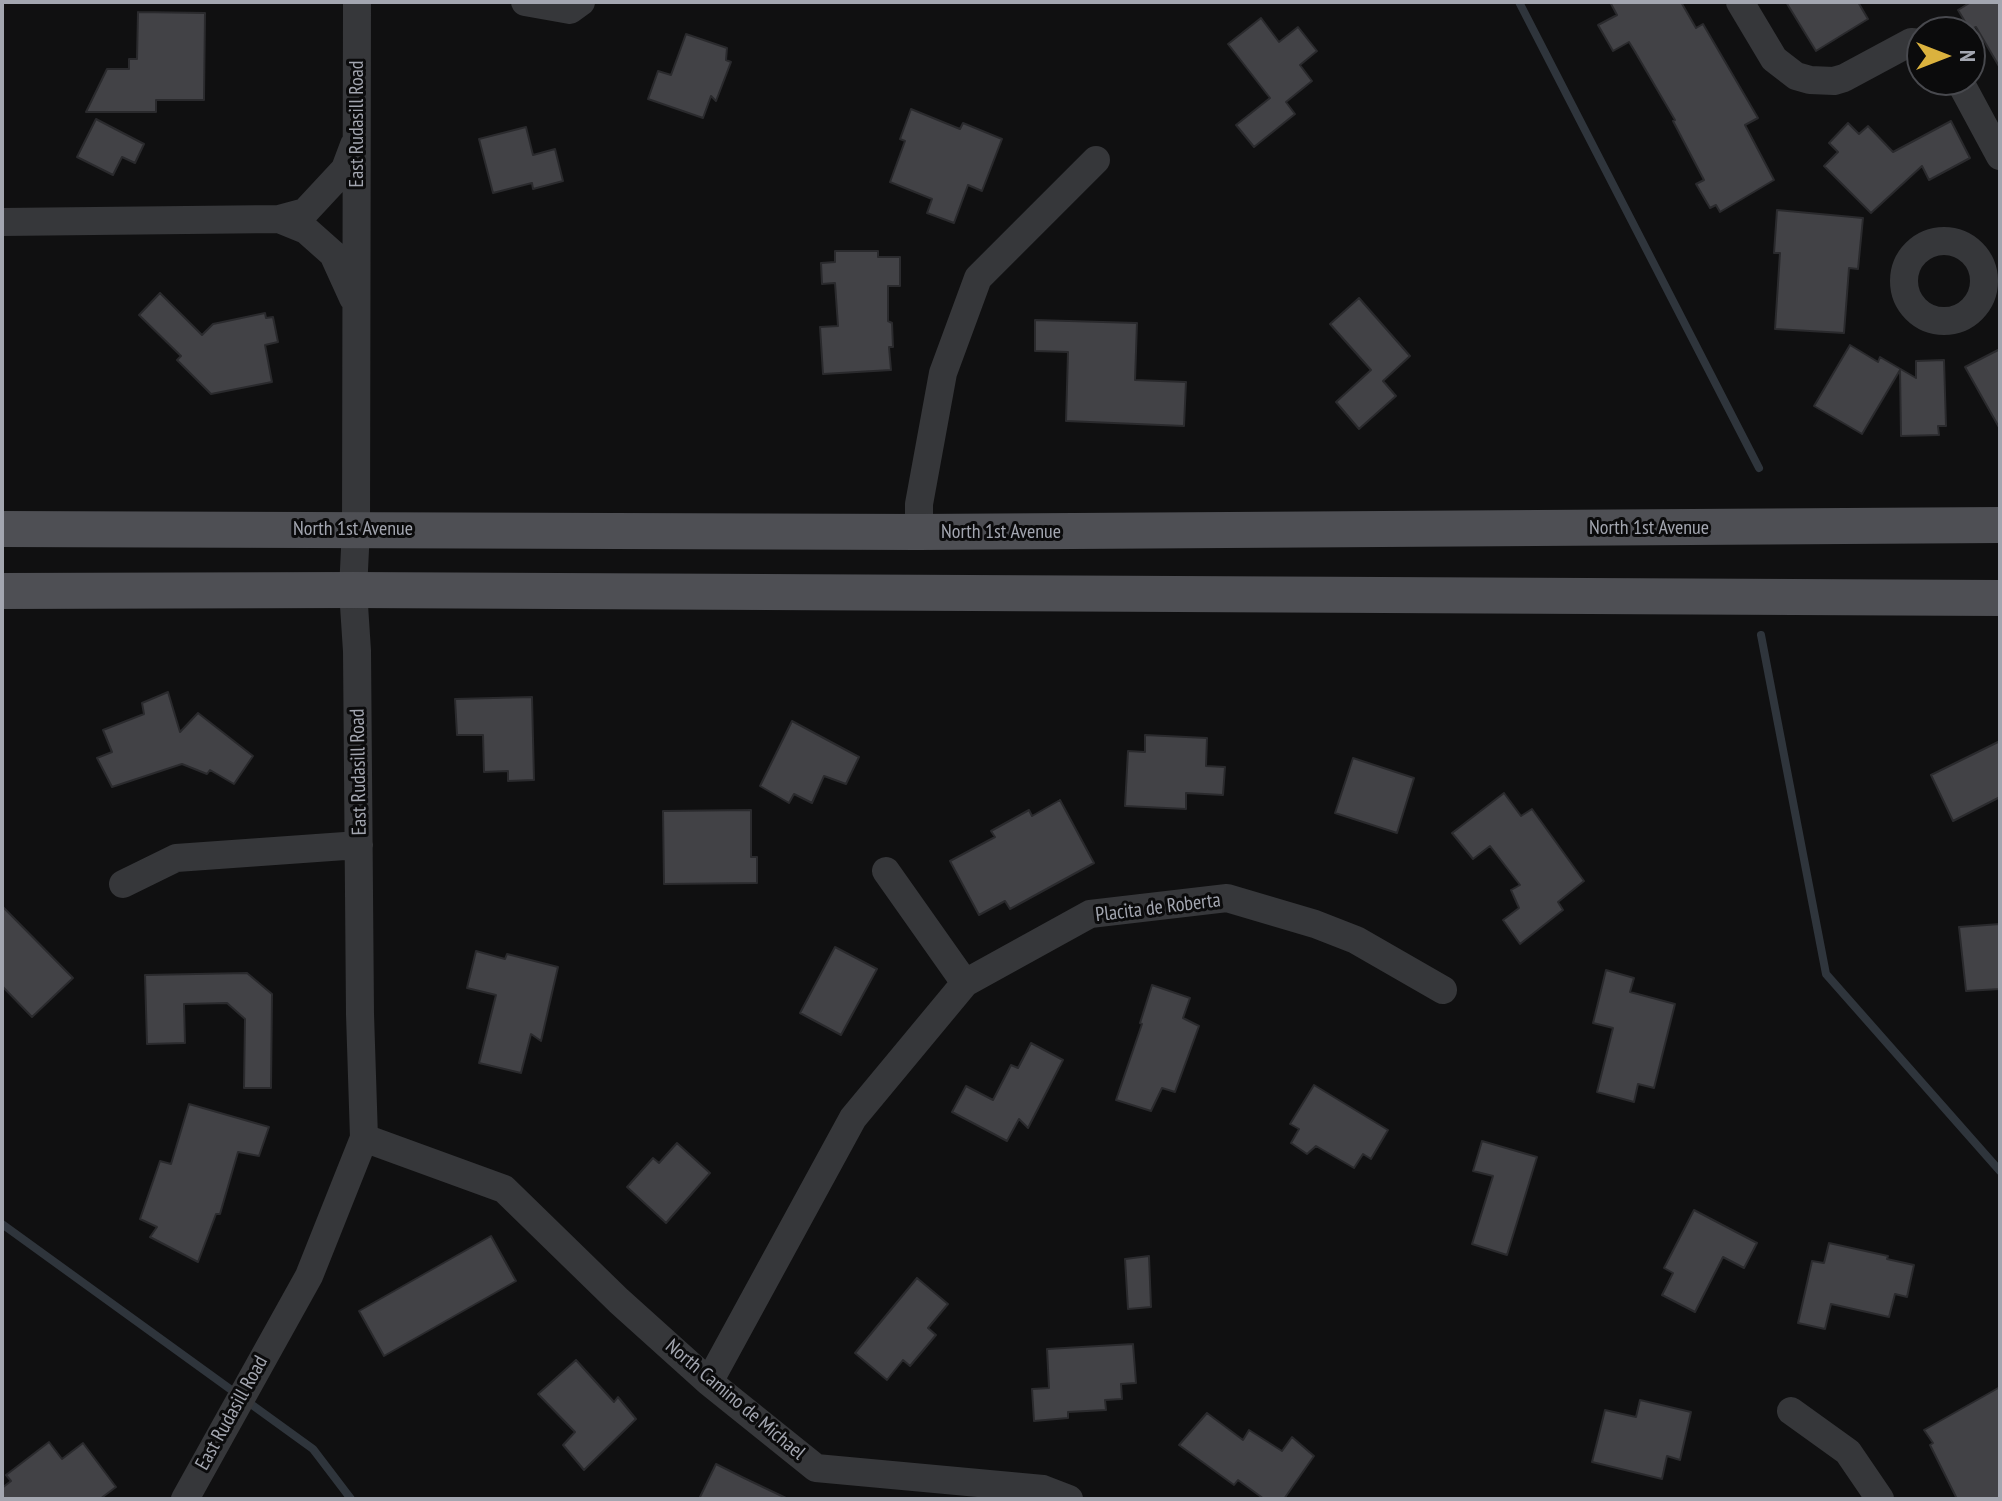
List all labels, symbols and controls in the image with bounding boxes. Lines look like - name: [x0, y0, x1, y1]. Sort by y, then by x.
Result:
- north arrow: [1906, 16, 1986, 96]
- text: N: [1954, 50, 1982, 62]
- street label: East Rudasill Road: [345, 61, 369, 187]
- street label: North 1st Avenue: [1589, 516, 1709, 540]
- street label: North 1st Avenue: [293, 517, 413, 541]
- street label: North 1st Avenue: [941, 520, 1061, 544]
- street label: East Rudasill Road: [346, 708, 372, 836]
- street label: Placita de Roberta: [1094, 888, 1222, 928]
- street label: North Camino de Michael: [660, 1335, 810, 1465]
- street label: East Rudasill Road: [191, 1352, 273, 1474]

